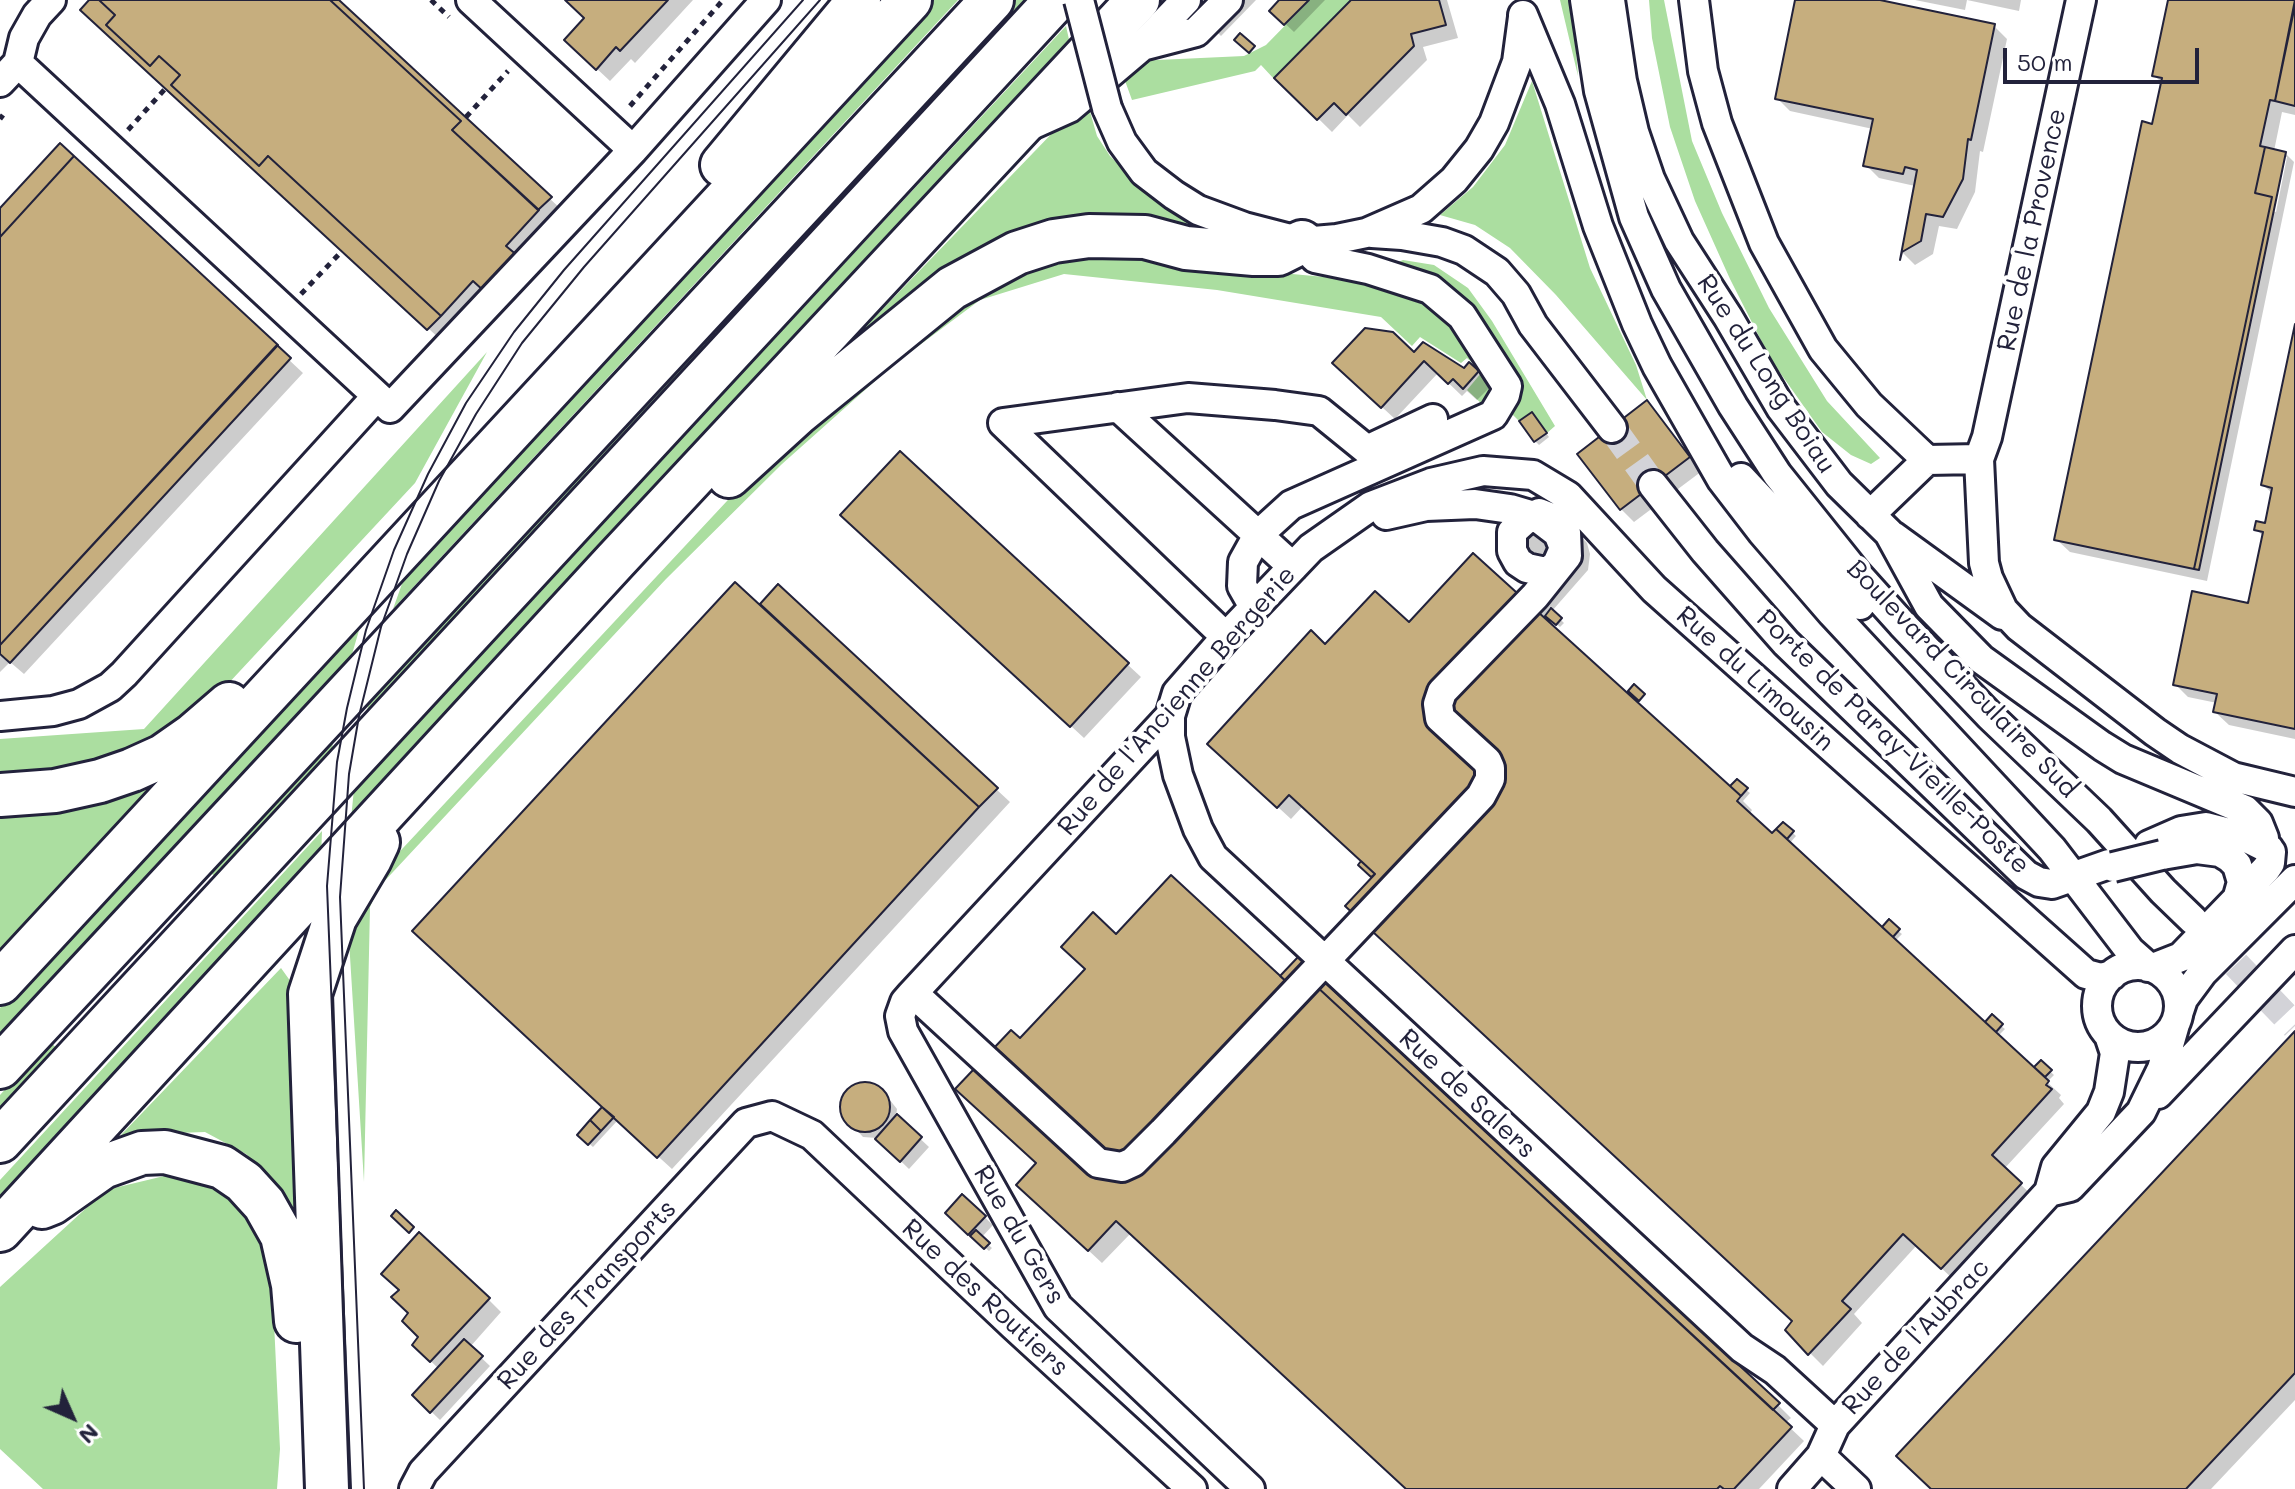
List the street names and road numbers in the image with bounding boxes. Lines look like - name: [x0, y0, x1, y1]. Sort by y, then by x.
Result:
- street label: Rue de la Provence: [1991, 106, 2073, 354]
- street label: Rue du Long Boiau: [1690, 269, 1842, 479]
- street label: Boulevard Circulaire Sud: [1840, 554, 2084, 804]
- street label: Rue de l'Ancienne Bergerie: [1051, 560, 1303, 842]
- street label: Rue du Limousin: [1670, 600, 1840, 758]
- street label: Porte de Paray-Vieille-Poste: [1750, 603, 2036, 881]
- street label: Rue de Salers: [1392, 1023, 1542, 1165]
- street label: Rue du Gers: [967, 1160, 1071, 1310]
- street label: Rue des Transports: [491, 1194, 683, 1396]
- street label: Rue des Routiers: [895, 1213, 1075, 1383]
- street label: Rue de l'Aubrac: [1836, 1253, 1996, 1421]

